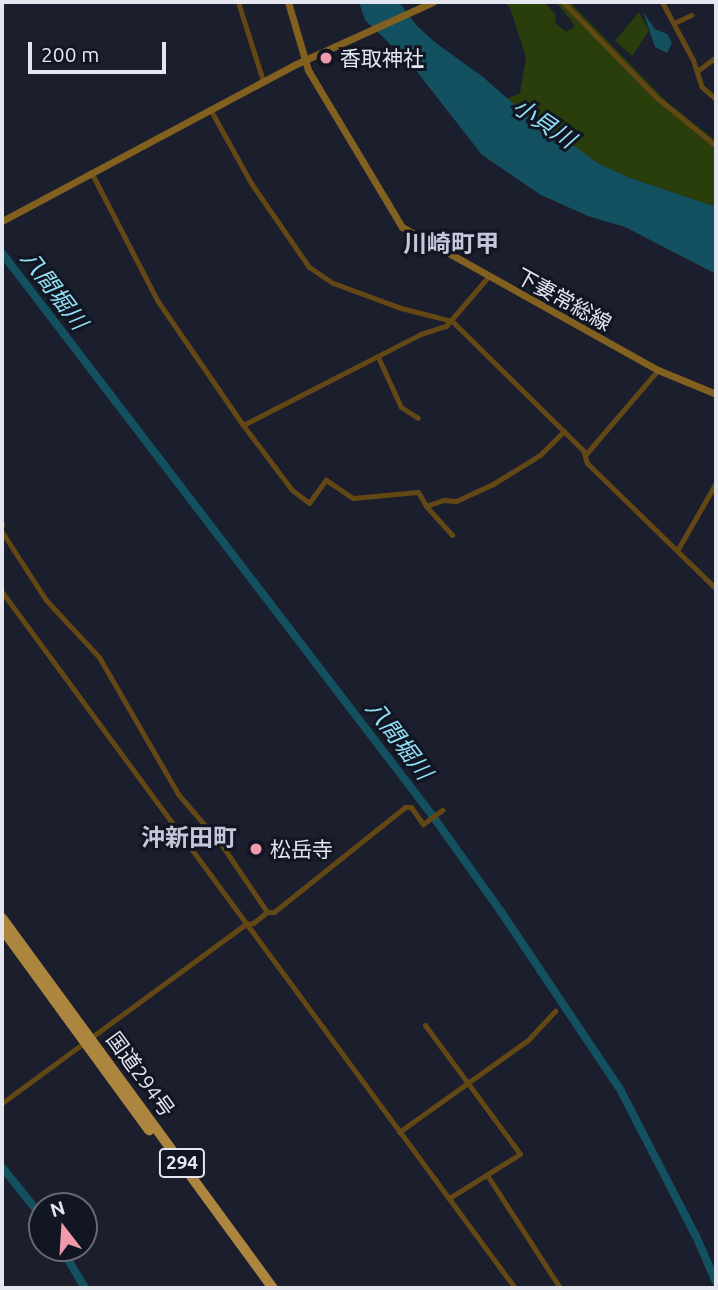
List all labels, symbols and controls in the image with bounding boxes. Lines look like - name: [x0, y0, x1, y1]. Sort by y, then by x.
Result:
- scale bar: [32, 28, 170, 72]
- text: 200 m: [41, 42, 99, 66]
- place label: 香取神社: [340, 45, 424, 71]
- marker: 香取神社: [318, 50, 334, 66]
- water label: 小貝川: [508, 92, 580, 154]
- district label: 川崎町甲: [403, 230, 499, 258]
- water label: 八間堀川: [15, 245, 93, 335]
- street label: 下妻常総線: [512, 263, 616, 335]
- water label: 八間堀川: [360, 695, 438, 785]
- district label: 沖新田町: [141, 824, 237, 852]
- place label: 松岳寺: [270, 836, 333, 862]
- marker: 松岳寺: [248, 841, 264, 857]
- street label: 国道294号: [102, 1027, 180, 1121]
- road number: 294: [158, 1148, 206, 1178]
- north arrow: [28, 1192, 98, 1262]
- text: N: [47, 1196, 67, 1221]

